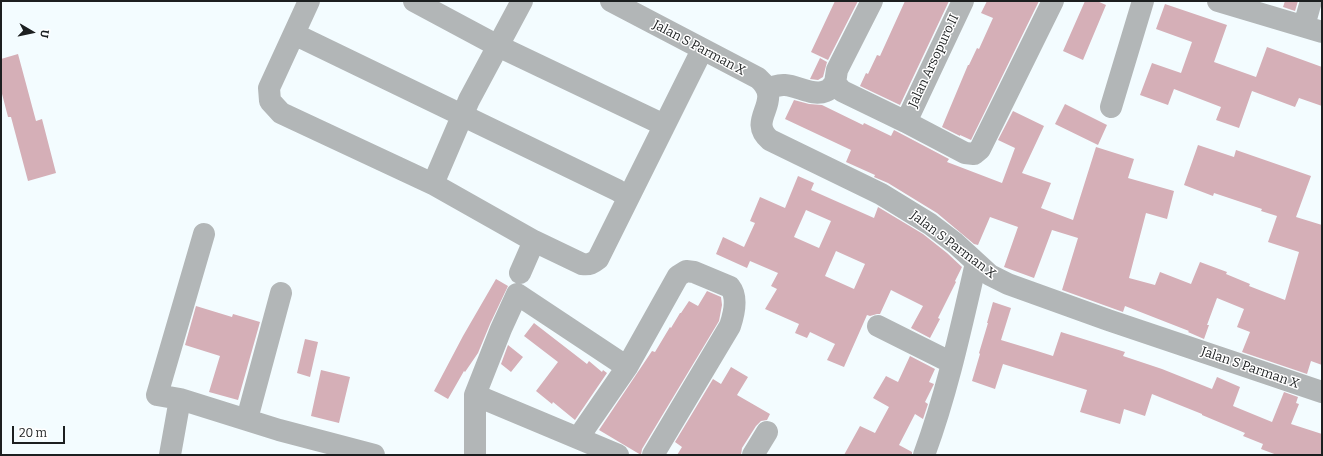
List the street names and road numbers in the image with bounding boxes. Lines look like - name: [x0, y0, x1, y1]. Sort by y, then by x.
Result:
- street label: Jalan Arsopuro.II: [906, 12, 962, 110]
- street label: Jalan S Parman X: [650, 17, 748, 79]
- street label: Jalan S Parman X: [907, 208, 999, 282]
- street label: Jalan S Parman X: [1199, 344, 1301, 392]

